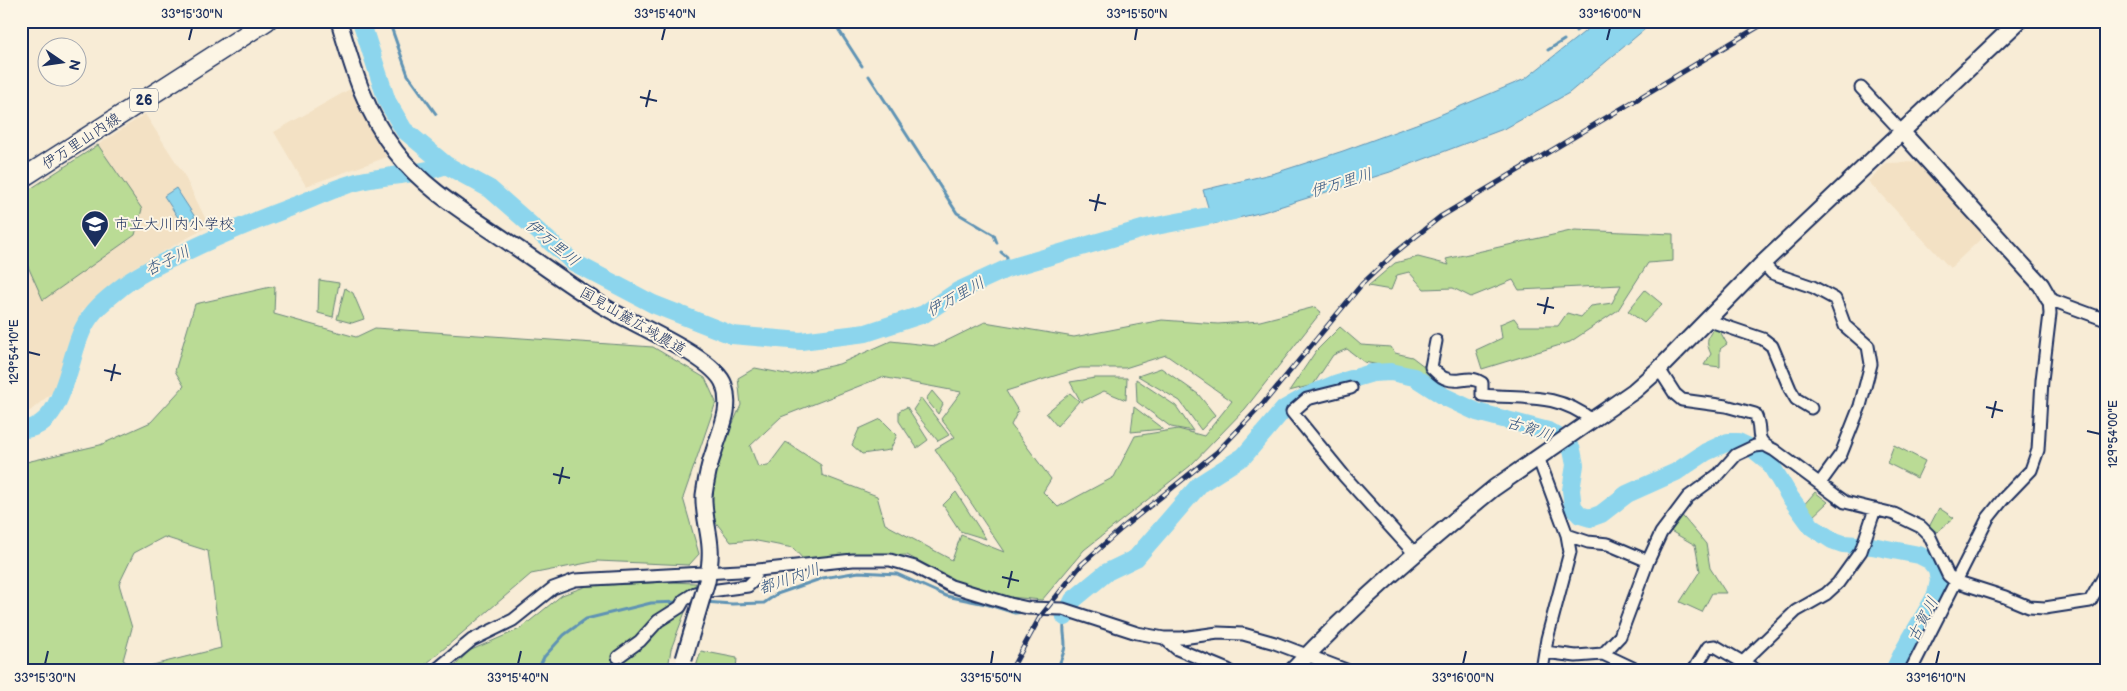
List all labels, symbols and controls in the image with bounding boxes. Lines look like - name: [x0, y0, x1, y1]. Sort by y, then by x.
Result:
- text: 33°15'30"N: [161, 7, 223, 22]
- text: 33°15'40"N: [634, 7, 696, 22]
- text: 33°15'50"N: [1106, 7, 1168, 22]
- text: 33°16'00"N: [1579, 7, 1641, 22]
- north arrow: [38, 38, 88, 88]
- text: N: [65, 58, 84, 72]
- road number: 26: [130, 88, 158, 112]
- street label: 伊万里山内線: [38, 109, 124, 174]
- water label: 伊万里川: [1308, 165, 1375, 202]
- school or university icon: 市立大川内小学校: [80, 209, 110, 248]
- place label: 市立大川内小学校: [114, 215, 234, 234]
- water label: 伊万里川: [521, 216, 583, 271]
- water label: 杏子川: [142, 242, 193, 280]
- water label: 伊万里川: [923, 273, 988, 321]
- street label: 国見山麓広域農道: [576, 283, 689, 360]
- text: 129°54'10"E: [7, 319, 22, 385]
- text: 129°54'00"E: [2106, 400, 2121, 468]
- water label: 古賀川: [1504, 413, 1555, 446]
- water label: 都川内川: [756, 560, 823, 599]
- water label: 古賀川: [1904, 594, 1943, 645]
- text: 33°15'30"N: [14, 671, 76, 686]
- text: 33°15'40"N: [487, 671, 549, 686]
- text: 33°15'50"N: [960, 671, 1022, 686]
- text: 33°16'00"N: [1432, 671, 1494, 686]
- text: 33°16'10"N: [1906, 671, 1966, 686]

